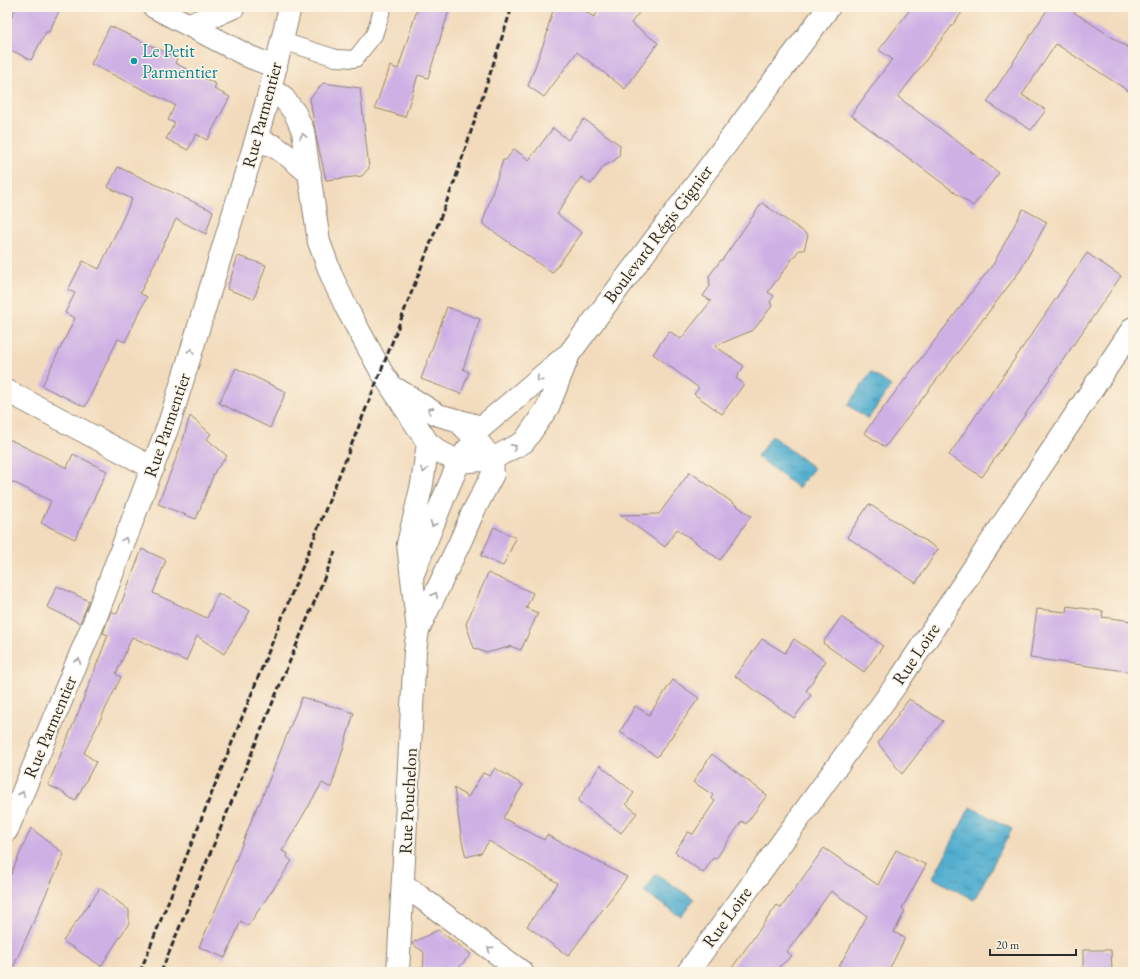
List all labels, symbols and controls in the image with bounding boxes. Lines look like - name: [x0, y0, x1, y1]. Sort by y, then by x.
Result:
- place label: Le Petit Parmentier: [142, 39, 218, 83]
- marker: Le Petit Parmentier: [129, 56, 139, 66]
- street label: Rue Parmentier: [236, 59, 287, 170]
- one-way arrow: [300, 132, 308, 139]
- street label: Boulevard Régis Gignier: [598, 160, 717, 308]
- one-way arrow: [186, 348, 195, 355]
- street label: Rue Parmentier: [138, 370, 195, 480]
- one-way arrow: [536, 375, 544, 382]
- one-way arrow: [427, 407, 434, 415]
- one-way arrow: [510, 444, 517, 452]
- one-way arrow: [420, 467, 429, 473]
- one-way arrow: [429, 520, 437, 527]
- one-way arrow: [121, 536, 129, 543]
- one-way arrow: [430, 592, 438, 599]
- street label: Rue Loire: [887, 618, 945, 689]
- one-way arrow: [73, 657, 81, 664]
- street label: Rue Parmentier: [18, 672, 81, 781]
- street label: Rue Pouchelon: [393, 747, 422, 855]
- one-way arrow: [17, 790, 25, 798]
- street label: Rue Loire: [697, 882, 756, 952]
- scale bar: [990, 931, 1076, 957]
- text: 20 m: [996, 937, 1020, 953]
- one-way arrow: [488, 947, 495, 954]

